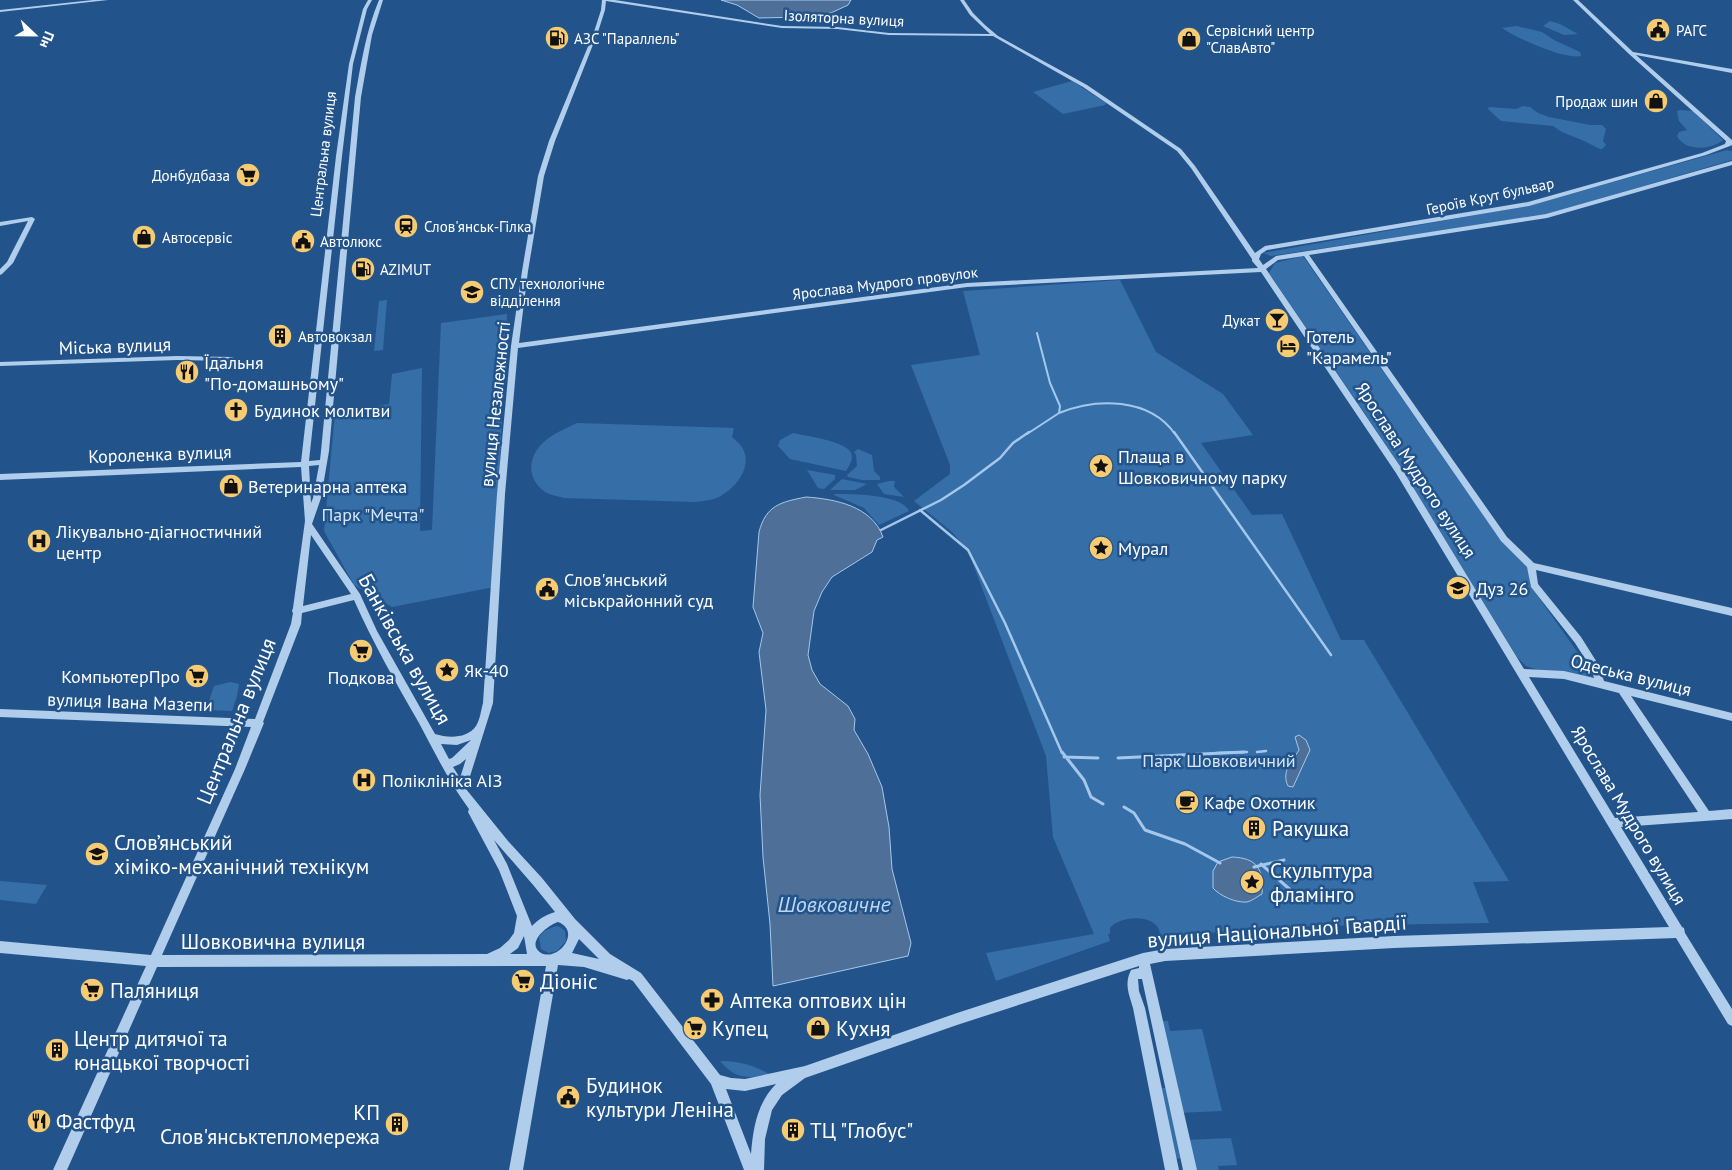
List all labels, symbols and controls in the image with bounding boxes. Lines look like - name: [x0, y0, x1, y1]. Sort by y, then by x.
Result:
- street label: Ізоляторна вулиця: [783, 5, 905, 31]
- north arrow: [10, 10, 60, 60]
- public building icon: РАГС: [1645, 17, 1671, 43]
- place label: Сервісний центр "СлавАвто": [1206, 21, 1315, 57]
- place label: РАГС: [1676, 21, 1707, 40]
- fuel station icon: АЗС "Параллель": [544, 25, 570, 51]
- shop icon: Сервісний центр "СлавАвто": [1176, 26, 1202, 52]
- text: Пн: [36, 29, 58, 51]
- place label: АЗС "Параллель": [574, 29, 679, 48]
- shop icon: Продаж шин: [1643, 88, 1669, 114]
- street label: Центральна вулиця: [306, 90, 340, 218]
- place label: Продаж шин: [1555, 92, 1638, 111]
- supermarket icon: Донбудбаза: [235, 162, 261, 188]
- place label: Донбудбаза: [152, 166, 230, 185]
- street label: Героїв Крут бульвар: [1424, 173, 1556, 219]
- station icon: Слов'янськ-Гілка: [393, 213, 419, 239]
- place label: Слов'янськ-Гілка: [424, 217, 532, 236]
- shop icon: Автосервіс: [131, 224, 157, 250]
- place label: Автосервіс: [162, 228, 233, 247]
- public building icon: Автолюкс: [290, 228, 316, 254]
- place label: Автолюкс: [320, 232, 382, 251]
- fuel station icon: AZIMUT: [350, 256, 376, 282]
- place label: AZIMUT: [380, 260, 432, 279]
- street label: Ярослава Мудрого провулок: [791, 262, 980, 304]
- place label: СПУ технологічне відділення: [490, 274, 605, 310]
- school or university icon: СПУ технологічне відділення: [459, 279, 485, 305]
- bar icon: Дукат: [1264, 307, 1290, 333]
- place label: Дукат: [1223, 311, 1260, 330]
- street label: вулиця Незалежності: [475, 320, 515, 488]
- building icon: Автовокзал: [267, 323, 293, 349]
- place label: Готель "Карамель": [1306, 325, 1392, 369]
- place label: Автовокзал: [298, 327, 372, 346]
- street label: Міська вулиця: [58, 333, 172, 359]
- hotel icon: Готель "Карамель": [1275, 333, 1301, 359]
- place label: Їдальня "По-домашньому": [204, 351, 344, 395]
- restaurant icon: Їдальня "По-домашньому": [174, 359, 200, 385]
- street label: Ярослава Мудрого вулиця: [1350, 378, 1482, 562]
- church icon: Будинок молитви: [223, 397, 249, 423]
- place label: Будинок молитви: [254, 399, 390, 422]
- street label: Короленка вулиця: [88, 440, 232, 468]
- place label: Плаща в Шовковичному парку: [1118, 445, 1288, 489]
- place icon: Плаща в Шовковичному парку: [1088, 453, 1114, 479]
- shop icon: Ветеринарна аптека: [218, 473, 244, 499]
- place label: Ветеринарна аптека: [248, 475, 407, 498]
- park label: Парк "Мечта": [321, 503, 425, 526]
- place label: Лікувально-діагностичний центр: [55, 520, 262, 564]
- hospital icon: Лікувально-діагностичний центр: [26, 528, 52, 554]
- place icon: Мурал: [1088, 535, 1114, 561]
- place label: Мурал: [1118, 537, 1168, 560]
- place label: Слов'янський міськрайонний суд: [564, 568, 714, 612]
- street label: Банківська вулиця: [352, 569, 458, 729]
- school or university icon: Дуз 26: [1445, 575, 1471, 601]
- public building icon: Слов'янський міськрайонний суд: [534, 576, 560, 602]
- place label: Дуз 26: [1476, 577, 1528, 600]
- street label: Центральна вулиця: [190, 634, 282, 808]
- supermarket icon: Подкова: [348, 638, 374, 664]
- street label: Одеська вулиця: [1568, 649, 1694, 701]
- place icon: Як-40: [434, 657, 460, 683]
- place label: Як-40: [464, 659, 509, 682]
- supermarket icon: КомпьютерПро: [184, 663, 210, 689]
- place label: КомпьютерПро: [61, 665, 180, 688]
- place label: Подкова: [327, 666, 395, 689]
- street label: вулиця Івана Мазепи: [47, 688, 213, 716]
- street label: Ярослава Мудрого вулиця: [1566, 721, 1692, 909]
- park label: Парк Шовковичний: [1142, 749, 1296, 772]
- hospital icon: Поліклініка АІЗ: [351, 767, 377, 793]
- place label: Поліклініка АІЗ: [382, 769, 502, 792]
- cafe icon: Кафе Охотник: [1174, 789, 1200, 815]
- place label: Кафе Охотник: [1204, 791, 1316, 814]
- building icon: Ракушка: [1241, 815, 1267, 841]
- place label: Ракушка: [1272, 815, 1349, 842]
- place label: Слов’янський хіміко-механічний технікум: [114, 829, 369, 880]
- school or university icon: Слов’янський хіміко-механічний технікум: [84, 841, 110, 867]
- place label: Скульптура фламінго: [1270, 857, 1373, 908]
- place icon: Скульптура фламінго: [1239, 869, 1265, 895]
- water label: Шовковичне: [777, 890, 891, 918]
- street label: вулиця Національної Гвардії: [1146, 908, 1408, 954]
- street label: Шовковична вулиця: [181, 928, 365, 955]
- supermarket icon: Діоніс: [510, 968, 536, 994]
- place label: Діоніс: [540, 968, 597, 995]
- supermarket icon: Паляниця: [79, 977, 105, 1003]
- place label: Паляниця: [110, 977, 199, 1004]
- pharmacy icon: Аптека оптових цін: [699, 987, 725, 1013]
- place label: Аптека оптових цін: [730, 987, 906, 1014]
- supermarket icon: Купец: [682, 1015, 708, 1041]
- place label: Купец: [712, 1015, 768, 1042]
- shop icon: Кухня: [805, 1015, 831, 1041]
- place label: Кухня: [836, 1015, 891, 1042]
- place label: Центр дитячої та юнацької творчості: [74, 1025, 250, 1076]
- building icon: Центр дитячої та юнацької творчості: [44, 1037, 70, 1063]
- place label: Будинок культури Леніна: [586, 1072, 734, 1123]
- public building icon: Будинок культури Леніна: [555, 1084, 581, 1110]
- place label: КП Слов'янськтепломережа: [160, 1099, 380, 1150]
- restaurant icon: Фастфуд: [26, 1108, 52, 1134]
- place label: Фастфуд: [56, 1108, 135, 1135]
- building icon: КП Слов'янськтепломережа: [384, 1111, 410, 1137]
- building icon: ТЦ "Глобус": [780, 1117, 806, 1143]
- place label: ТЦ "Глобус": [810, 1117, 913, 1144]

